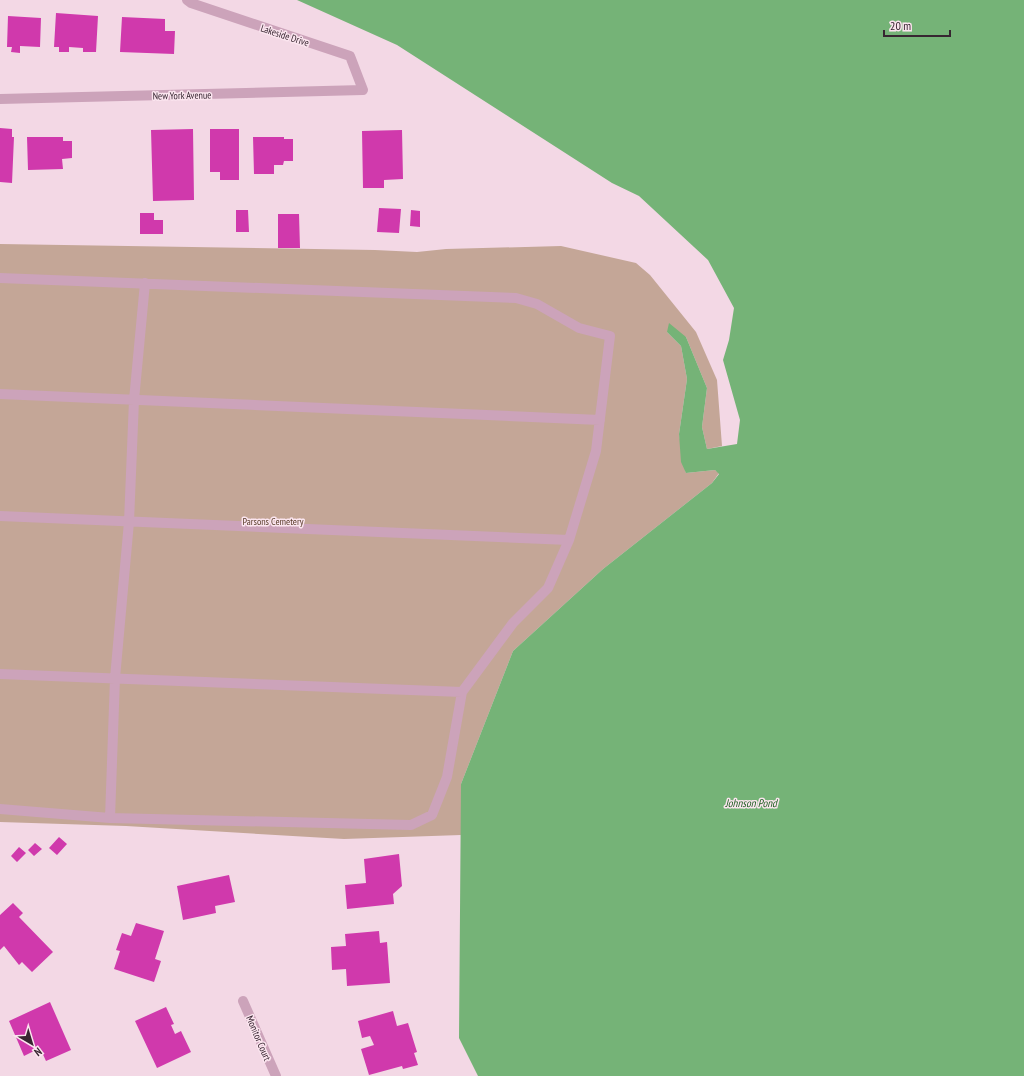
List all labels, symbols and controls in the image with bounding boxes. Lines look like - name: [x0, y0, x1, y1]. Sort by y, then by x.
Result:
- scale bar: [884, 12, 950, 38]
- text: 20 m: [890, 18, 911, 33]
- street label: Lakeside Drive: [259, 22, 311, 49]
- street label: New York Avenue: [153, 88, 211, 103]
- park label: Parsons Cemetery: [243, 515, 304, 528]
- water label: Johnson Pond: [724, 796, 779, 810]
- street label: Monitor Court: [243, 1014, 274, 1063]
- north arrow: [12, 1024, 52, 1064]
- text: N: [31, 1045, 45, 1059]

